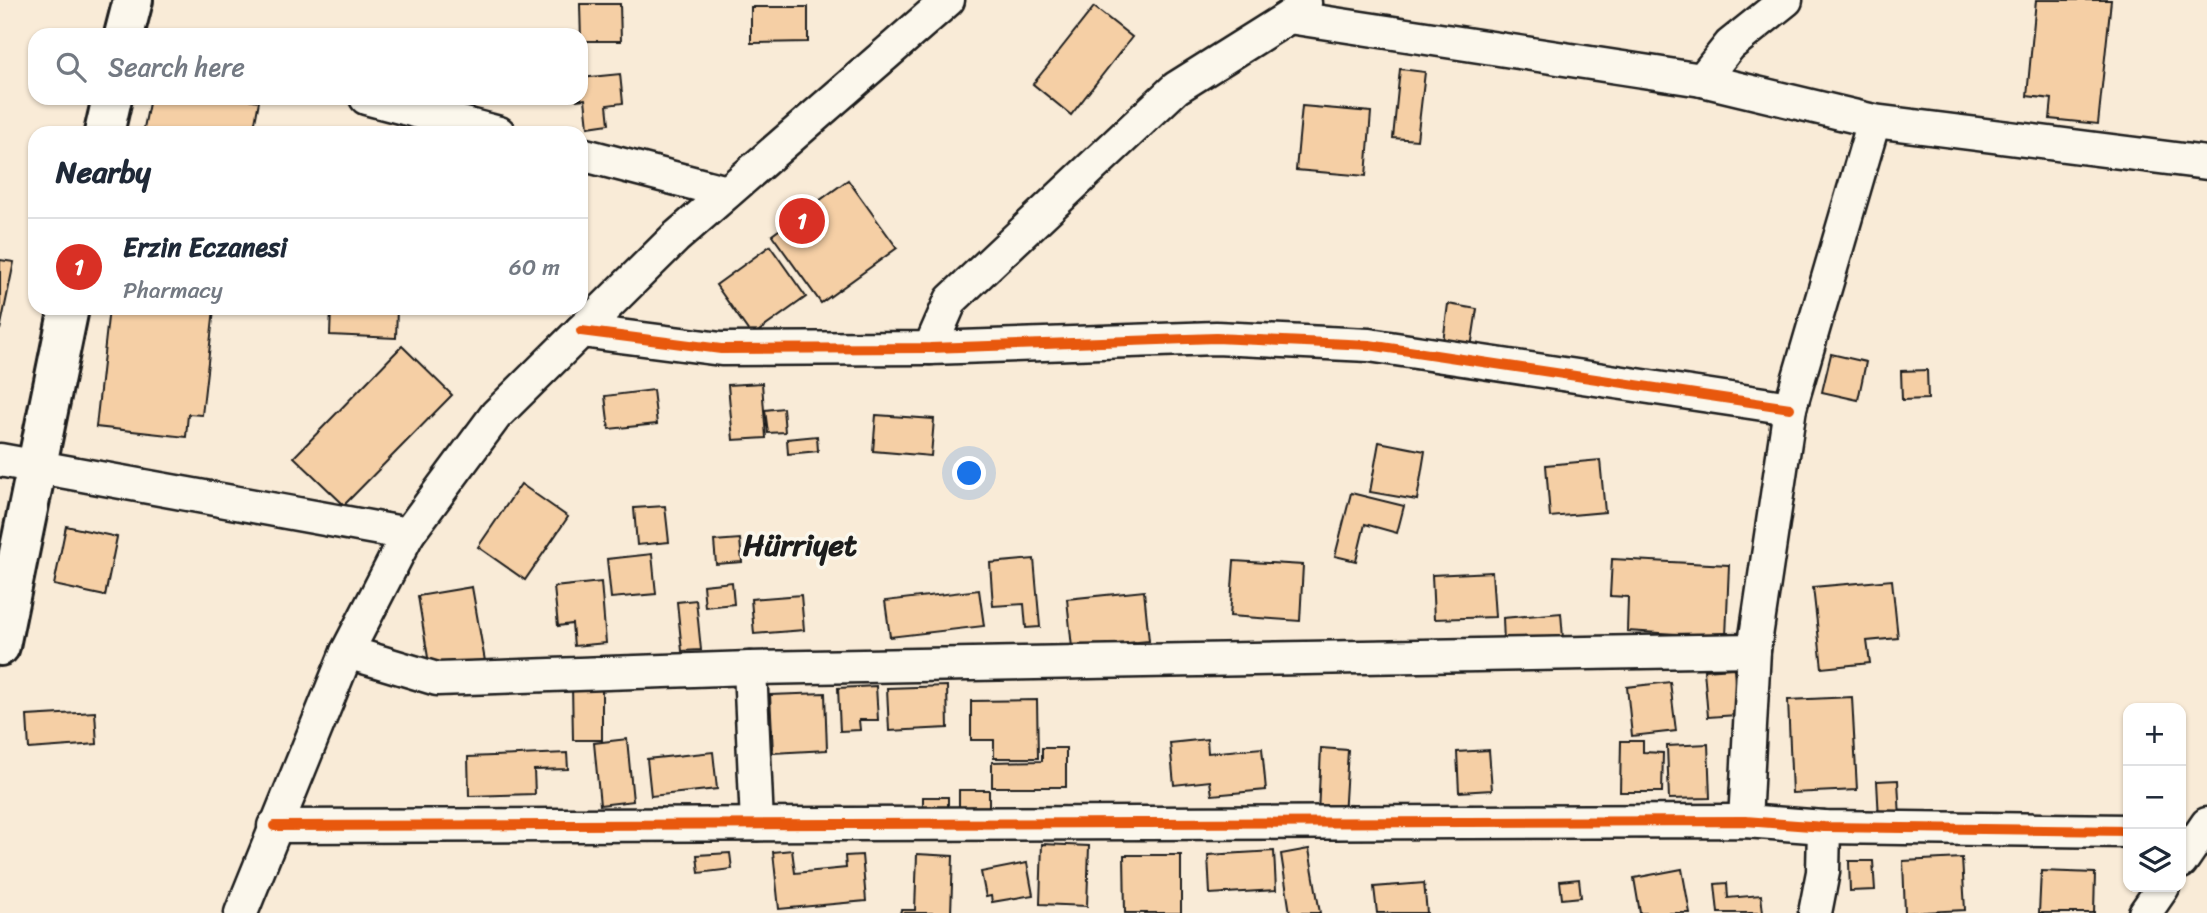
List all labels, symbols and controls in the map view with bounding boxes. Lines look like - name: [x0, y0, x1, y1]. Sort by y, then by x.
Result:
- search box: [28, 28, 588, 105]
- text: Search here: [108, 44, 245, 90]
- icon: search: [52, 48, 90, 86]
- text: Nearby: [56, 145, 151, 199]
- pin: 1: [779, 195, 825, 247]
- text: Erzin Eczanesi: [123, 224, 287, 270]
- text: 1: [74, 247, 84, 288]
- text: 60 m: [509, 247, 560, 288]
- text: Pharmacy: [123, 270, 223, 311]
- your location: [952, 456, 986, 490]
- district label: Hürriyet: [743, 518, 857, 572]
- map controls: [2123, 703, 2186, 892]
- button: +: [2123, 703, 2186, 766]
- button: −: [2123, 766, 2186, 829]
- button: layers: [2123, 829, 2186, 892]

